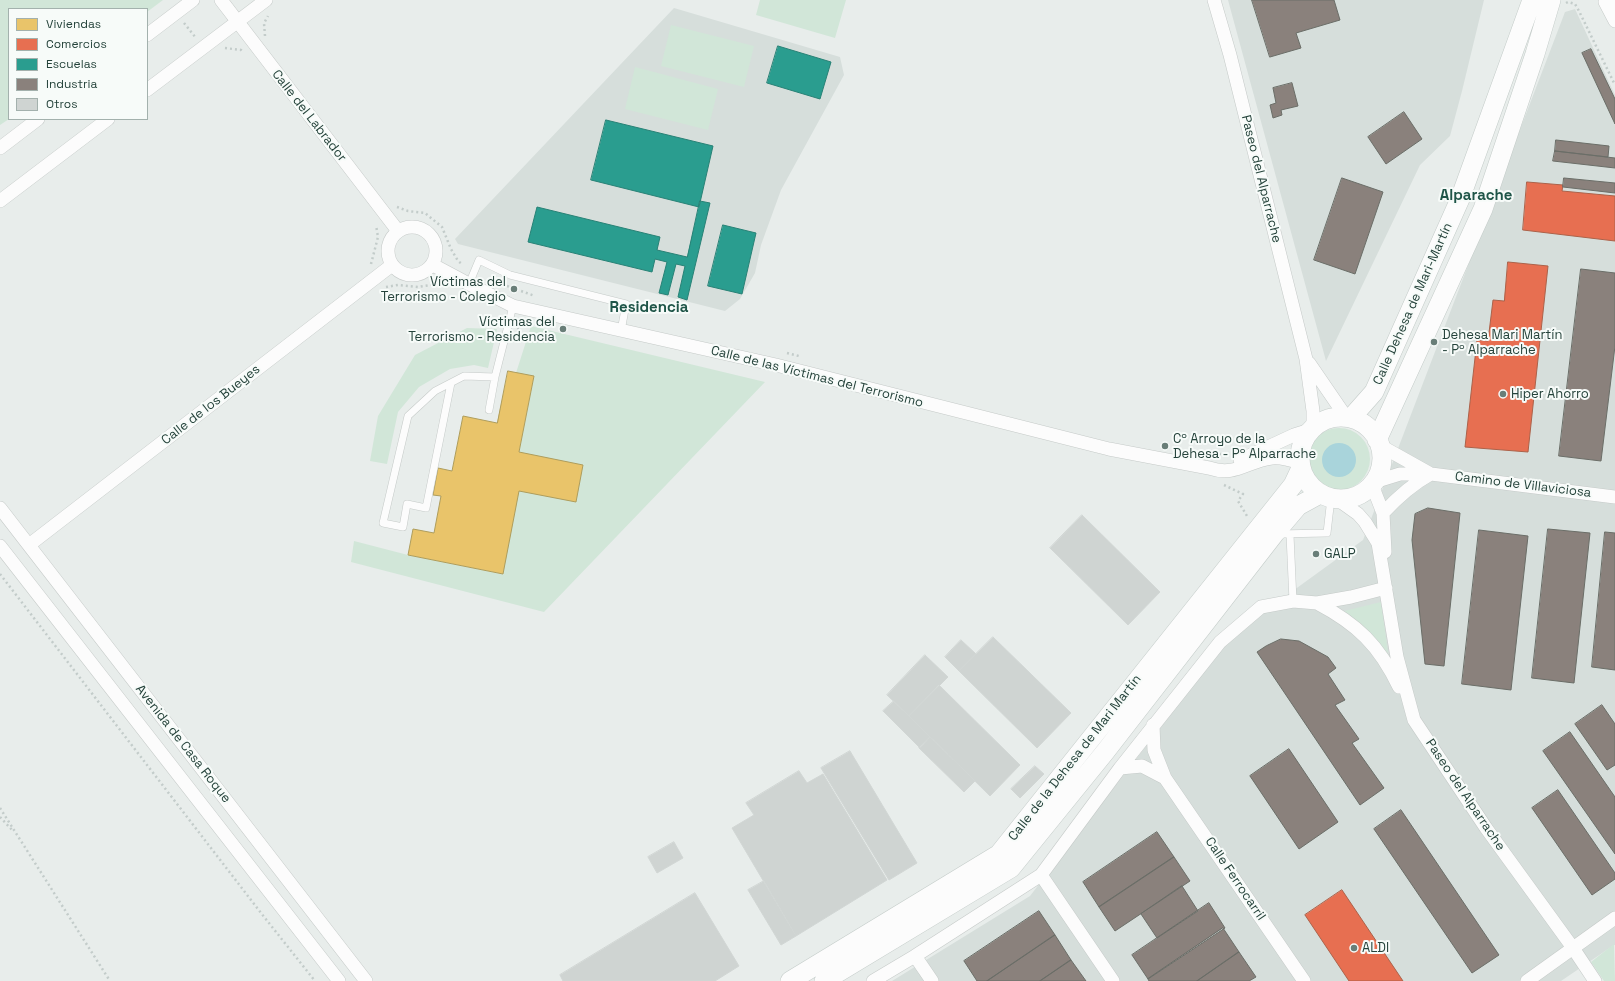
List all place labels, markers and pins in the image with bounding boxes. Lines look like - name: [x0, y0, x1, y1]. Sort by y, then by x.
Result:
- place label: Víctimas del Terrorismo - Colegio: [381, 274, 506, 305]
- marker: Víctimas del Terrorismo - Colegio: [509, 284, 519, 294]
- place label: Víctimas del Terrorismo - Residencia: [408, 314, 555, 345]
- marker: Víctimas del Terrorismo - Residencia: [558, 324, 568, 334]
- place label: Dehesa Mari Martín - Pº Alparrache: [1442, 327, 1562, 358]
- marker: Dehesa Mari Martín - Pº Alparrache: [1429, 337, 1439, 347]
- place label: Hiper Ahorro: [1511, 386, 1589, 402]
- marker: Hiper Ahorro: [1498, 389, 1508, 399]
- place label: Cº Arroyo de la Dehesa - Pº Alparrache: [1173, 431, 1316, 462]
- marker: Cº Arroyo de la Dehesa - Pº Alparrache: [1160, 441, 1170, 451]
- place label: GALP: [1324, 546, 1356, 562]
- marker: GALP: [1311, 549, 1321, 559]
- place label: ALDI: [1362, 940, 1389, 956]
- marker: ALDI: [1349, 943, 1359, 953]

